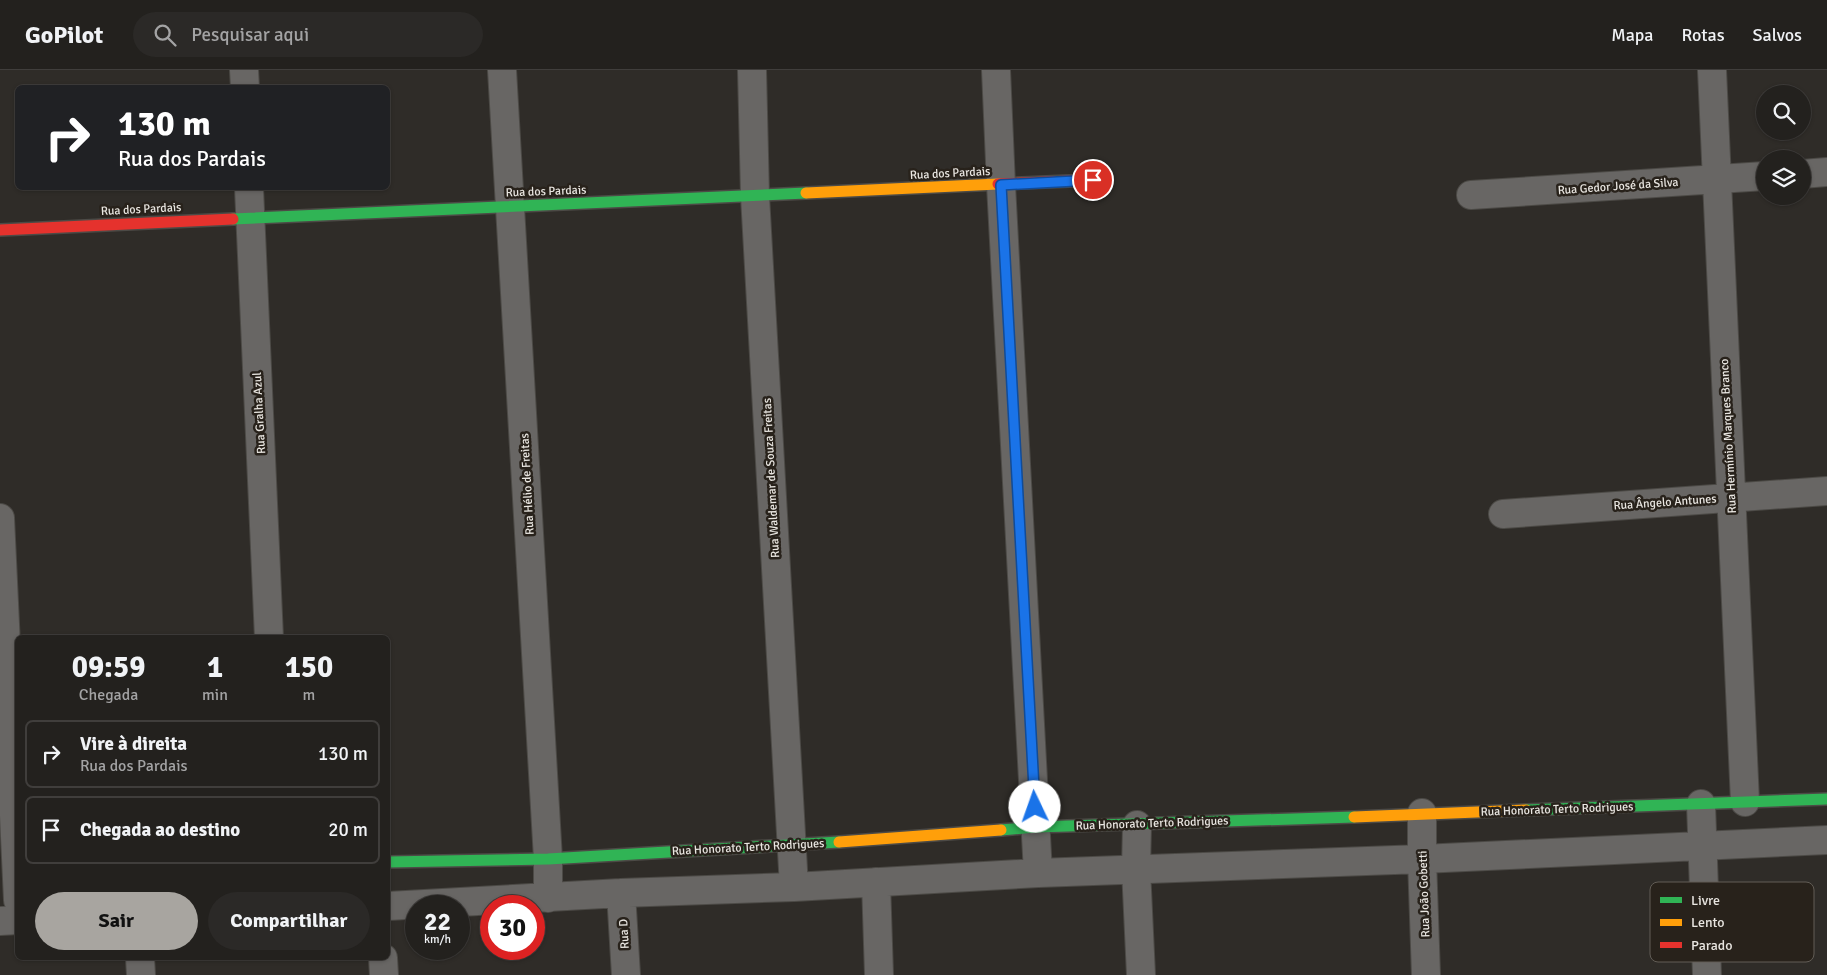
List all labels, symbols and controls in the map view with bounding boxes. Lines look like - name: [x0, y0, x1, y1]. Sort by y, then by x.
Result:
- search box: [133, 12, 483, 57]
- text: GoPilot: [25, 20, 103, 50]
- icon: search: [151, 21, 179, 49]
- text: Pesquisar aqui: [191, 23, 309, 47]
- text: Mapa: [1611, 24, 1654, 46]
- text: Rotas: [1682, 24, 1725, 46]
- text: Salvos: [1753, 24, 1802, 46]
- map controls: [1756, 85, 1811, 205]
- button: search: [1756, 85, 1811, 140]
- text: 130 m: [118, 102, 211, 145]
- icon: right: [35, 105, 100, 170]
- text: Rua dos Pardais: [118, 145, 266, 172]
- button: layers: [1756, 150, 1811, 205]
- pin: [1072, 159, 1114, 201]
- street label: Rua dos Pardais: [909, 164, 991, 183]
- icon: arrive: [1079, 166, 1107, 194]
- street label: Rua Gedor José da Silva: [1557, 175, 1679, 198]
- street label: Rua dos Pardais: [505, 183, 587, 200]
- street label: Rua dos Pardais: [100, 200, 182, 219]
- street label: Rua Hermínio Marques Branco: [1717, 358, 1740, 514]
- street label: Rua Gralha Azul: [250, 371, 269, 454]
- street label: Rua Waldemar de Souza Freitas: [760, 398, 783, 558]
- street label: Rua Hélio de Freitas: [517, 433, 538, 535]
- street label: Rua Ângelo Antunes: [1613, 491, 1717, 514]
- text: 09:59: [72, 649, 145, 686]
- text: 1: [207, 649, 223, 686]
- text: 150: [285, 649, 333, 686]
- text: Chegada: [79, 685, 138, 705]
- text: min: [202, 685, 228, 705]
- text: m: [303, 685, 315, 705]
- text: Vire à direita: [80, 732, 187, 756]
- icon: right: [37, 740, 65, 768]
- text: 130 m: [318, 742, 368, 766]
- text: Rua dos Pardais: [80, 756, 188, 776]
- position arrow: [1008, 780, 1060, 832]
- street label: Rua Honorato Terto Rodrigues: [1480, 799, 1634, 820]
- street label: Rua Honorato Terto Rodrigues: [1075, 813, 1229, 834]
- icon: arrive: [37, 816, 65, 844]
- text: Chegada ao destino: [80, 818, 240, 842]
- text: 20 m: [328, 818, 368, 842]
- street label: Rua Honorato Terto Rodrigues: [671, 836, 825, 859]
- street label: Rua João Gobetti: [1415, 850, 1434, 938]
- legend: [1650, 882, 1814, 962]
- button: Sair: [35, 892, 198, 950]
- button: Compartilhar: [208, 892, 370, 950]
- text: Livre: [1691, 892, 1720, 909]
- speed limit sign: 30: [480, 895, 545, 960]
- text: 22: [424, 906, 451, 937]
- text: Lento: [1691, 914, 1725, 931]
- street label: Rua D: [616, 918, 633, 949]
- text: km/h: [424, 932, 451, 947]
- text: Parado: [1691, 937, 1733, 954]

